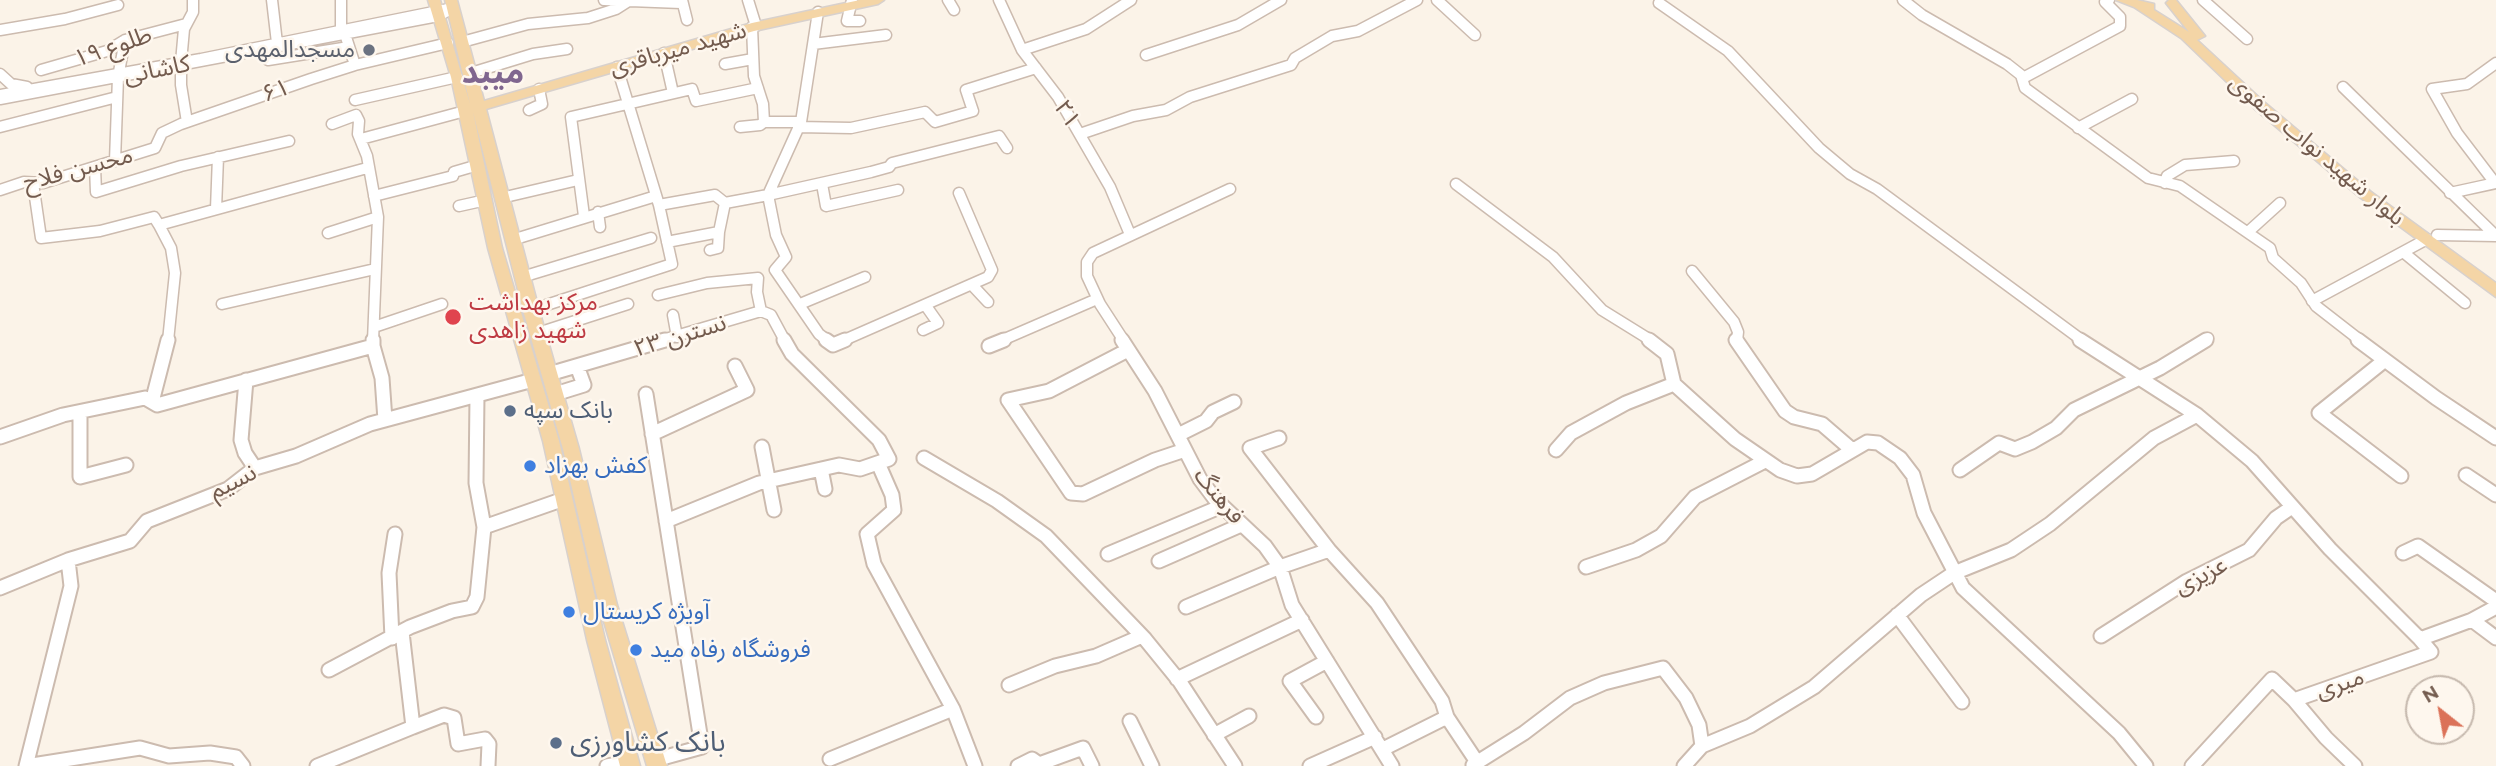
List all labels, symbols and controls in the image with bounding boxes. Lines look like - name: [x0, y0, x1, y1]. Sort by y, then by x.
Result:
- street label: شهید میرباقری: [606, 16, 750, 82]
- street label: طلوع ۱۹: [70, 20, 156, 74]
- place label: مسجدالمهدی: [225, 36, 355, 64]
- marker: مسجدالمهدی: [361, 42, 377, 58]
- street label: کاشانی: [121, 49, 193, 91]
- district label: میبد: [462, 54, 524, 92]
- street label: بلوار شهید نواب صفوی: [2223, 68, 2411, 232]
- street label: ۶۱: [258, 73, 294, 109]
- street label: ۲۱: [1047, 95, 1087, 133]
- street label: محسن فلاح: [20, 141, 136, 197]
- place label: مرکز بهداشت شهید زاهدی: [469, 289, 598, 345]
- marker: مرکز بهداشت شهید زاهدی: [443, 307, 463, 327]
- street label: نسترن ۲۳: [630, 308, 730, 364]
- place label: بانک سپه: [524, 397, 613, 425]
- marker: بانک سپه: [502, 403, 518, 419]
- place label: کفش بهزاد: [544, 452, 647, 480]
- street label: نسیم: [205, 458, 261, 506]
- marker: کفش بهزاد: [522, 458, 538, 474]
- street label: فرهنگ: [1187, 462, 1251, 530]
- street label: عزیزی: [2170, 551, 2232, 601]
- place label: آویژه کریستال: [583, 598, 710, 626]
- marker: آویژه کریستال: [561, 604, 577, 620]
- place label: فروشگاه رفاه مید: [650, 636, 811, 664]
- marker: فروشگاه رفاه مید: [628, 642, 644, 658]
- street label: میری: [2312, 662, 2368, 706]
- north arrow: [2405, 675, 2475, 745]
- text: N: [2418, 681, 2442, 707]
- place label: بانک کشاورزی: [570, 726, 725, 760]
- marker: بانک کشاورزی: [548, 735, 564, 751]

